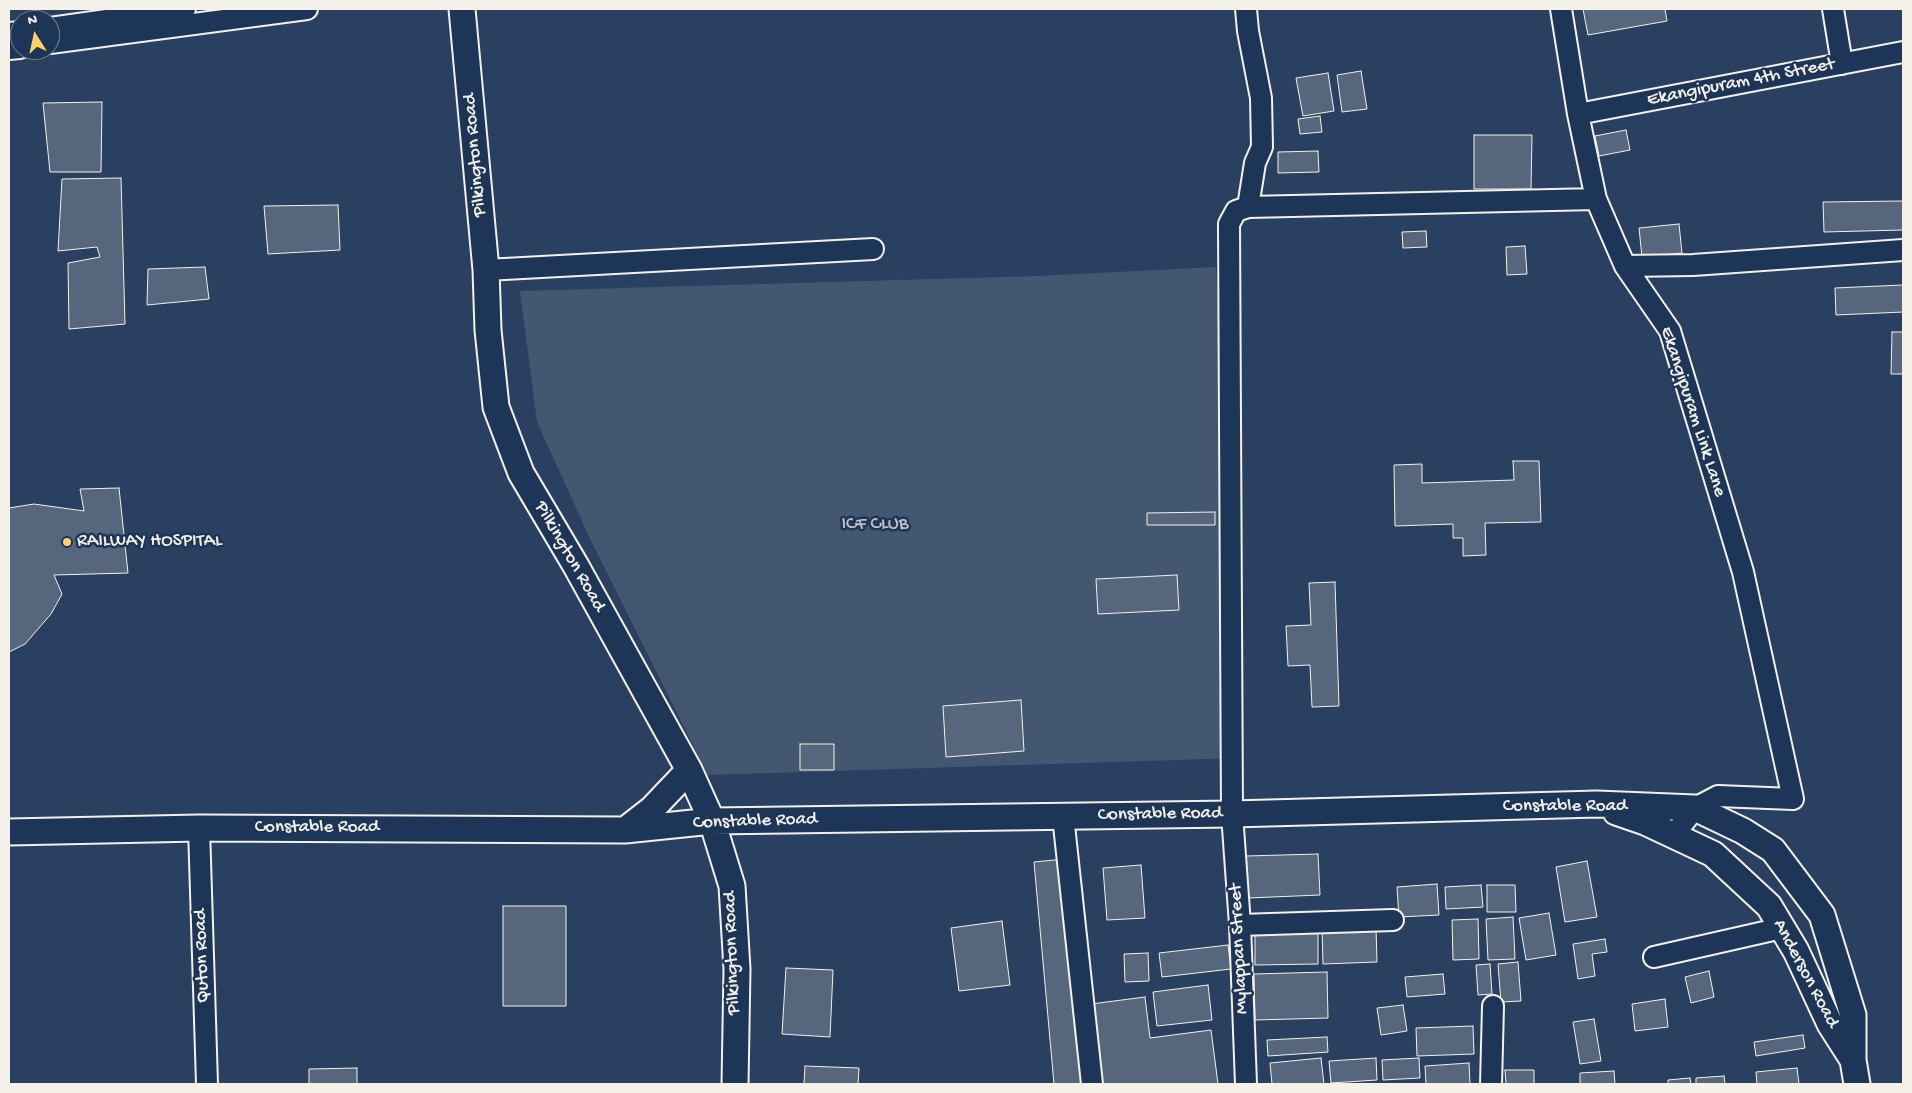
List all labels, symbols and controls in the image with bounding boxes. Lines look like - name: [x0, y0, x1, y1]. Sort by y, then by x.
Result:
- north arrow: [10, 10, 60, 60]
- text: N: [26, 12, 38, 30]
- street label: Ekangipuram 4th Street: [1645, 54, 1837, 112]
- street label: Pilkington Road: [459, 92, 493, 218]
- street label: Ekangipuram Link Lane: [1654, 324, 1730, 500]
- street label: Pilkington Road: [528, 498, 610, 616]
- park label: ICF CLUB: [841, 514, 909, 536]
- place label: RAILWAY HOSPITAL: [77, 531, 222, 553]
- marker: RAILWAY HOSPITAL: [61, 536, 73, 548]
- street label: Constable Road: [1503, 796, 1627, 818]
- street label: Constable Road: [1098, 803, 1222, 827]
- street label: Constable Road: [692, 808, 818, 836]
- street label: Constable Road: [255, 817, 379, 839]
- street label: Mylappan Street: [1225, 883, 1255, 1015]
- street label: Pilkington Road: [719, 891, 747, 1015]
- street label: Quton Road: [190, 908, 216, 1004]
- street label: Anderson Road: [1767, 916, 1843, 1032]

